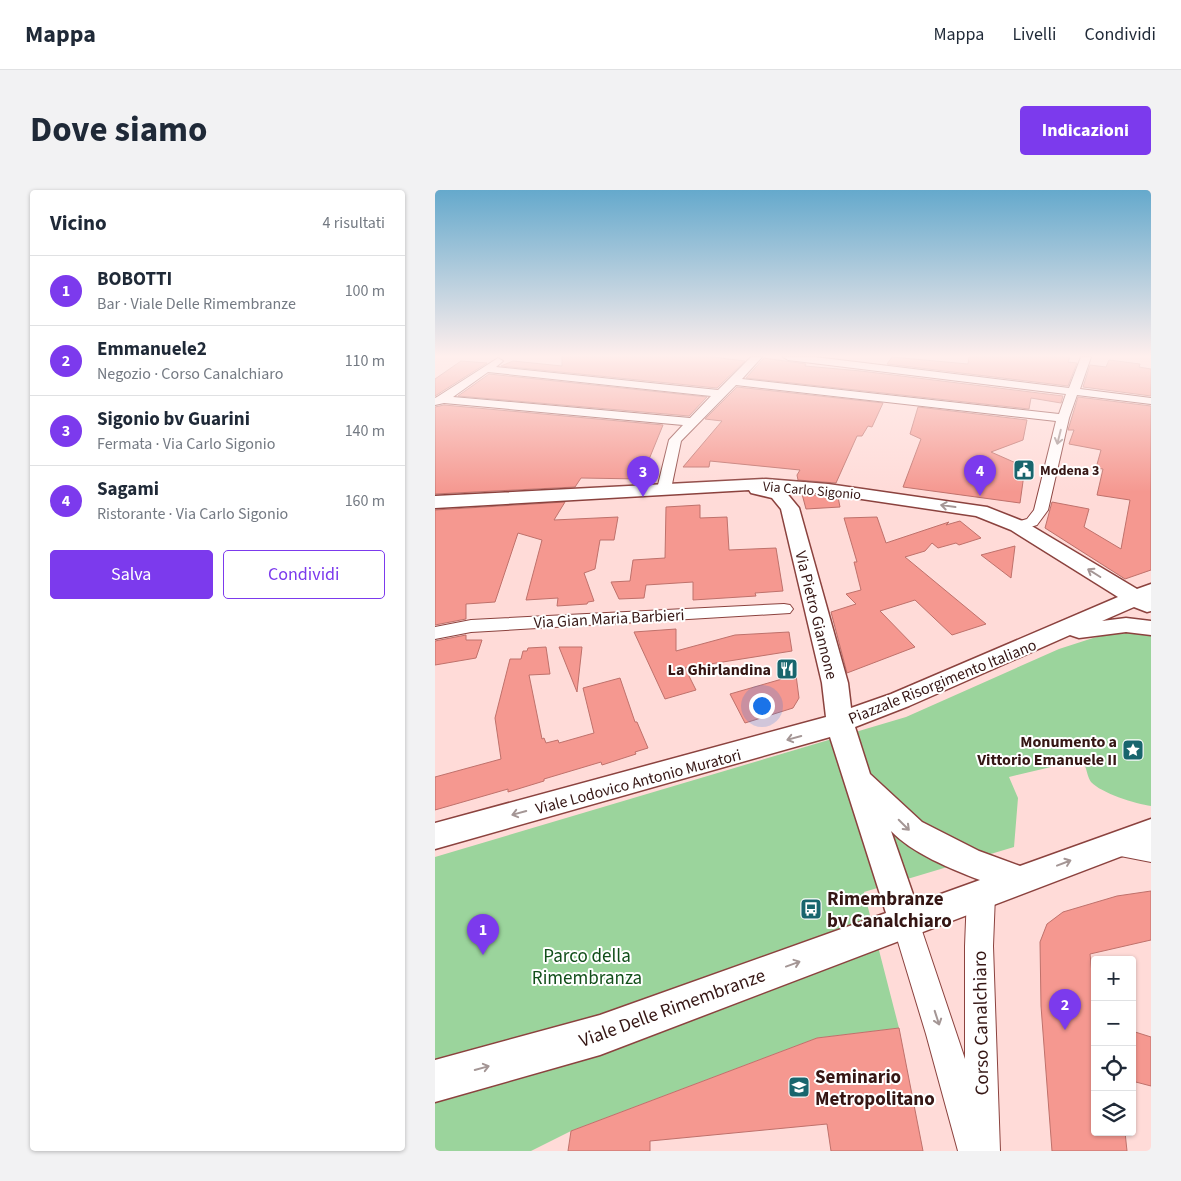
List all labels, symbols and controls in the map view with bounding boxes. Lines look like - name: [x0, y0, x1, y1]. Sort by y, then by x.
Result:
- text: Mappa: [25, 17, 96, 52]
- text: Mappa: [933, 22, 984, 47]
- text: Livelli: [1012, 22, 1056, 47]
- text: Condividi: [1084, 22, 1156, 47]
- text: Dove siamo: [30, 105, 208, 155]
- button: Indicazioni: [1020, 106, 1151, 155]
- text: Vicino: [50, 208, 107, 238]
- text: 4 risultati: [323, 212, 385, 234]
- text: BOBOTTI: [97, 266, 172, 293]
- text: 1: [62, 280, 70, 302]
- text: 100 m: [345, 280, 385, 302]
- text: Bar · Viale Delle Rimembranze: [97, 293, 296, 315]
- text: Emmanuele2: [97, 336, 207, 363]
- text: 2: [62, 350, 70, 372]
- text: 110 m: [345, 350, 385, 372]
- text: Negozio · Corso Canalchiaro: [97, 363, 283, 385]
- text: Sigonio bv Guarini: [97, 406, 250, 433]
- text: 3: [62, 420, 70, 442]
- text: 140 m: [345, 420, 385, 442]
- one-way arrow: [1053, 429, 1063, 445]
- text: Fermata · Via Carlo Sigonio: [97, 433, 275, 455]
- pin: 4: [964, 455, 996, 496]
- pin: 3: [627, 456, 659, 497]
- public building icon: Modena 3: [1012, 458, 1036, 482]
- place label: Modena 3: [1040, 461, 1099, 481]
- text: Sagami: [97, 476, 159, 503]
- street label: Via Carlo Sigonio: [762, 477, 862, 505]
- text: 4: [62, 490, 70, 512]
- text: 160 m: [345, 490, 385, 512]
- one-way arrow: [940, 501, 956, 511]
- text: Ristorante · Via Carlo Sigonio: [97, 503, 288, 525]
- street label: Via Pietro Giannone: [789, 549, 843, 682]
- button: Salva: [50, 550, 213, 599]
- button: Condividi: [223, 550, 385, 599]
- one-way arrow: [1087, 567, 1101, 577]
- street label: Via Gian Maria Barbieri: [533, 604, 685, 634]
- street label: Piazzale Risorgimento Italiano: [845, 634, 1040, 730]
- restaurant icon: La Ghirlandina: [775, 657, 799, 681]
- place label: La Ghirlandina: [668, 659, 771, 681]
- your location: [749, 693, 775, 719]
- place label: Monumento a Vittorio Emanuele II: [976, 731, 1117, 771]
- one-way arrow: [787, 733, 803, 743]
- place icon: Monumento a Vittorio Emanuele II: [1121, 738, 1145, 762]
- street label: Viale Lodovico Antonio Muratori: [533, 744, 744, 820]
- one-way arrow: [512, 809, 528, 818]
- one-way arrow: [898, 819, 910, 831]
- one-way arrow: [1056, 858, 1071, 867]
- place label: Rimembranze bv Canalchiaro: [827, 886, 952, 935]
- bus stop icon: Rimembranze bv Canalchiaro: [799, 897, 823, 921]
- pin: 1: [467, 914, 499, 955]
- park label: Parco della Rimembranza: [532, 943, 642, 992]
- street label: Corso Canalchiaro: [967, 950, 996, 1096]
- map controls: [1091, 956, 1136, 1136]
- button: +: [1091, 956, 1136, 1001]
- one-way arrow: [785, 959, 800, 968]
- street label: Viale Delle Rimembranze: [576, 962, 769, 1055]
- pin: 2: [1049, 989, 1081, 1030]
- button: −: [1091, 1001, 1136, 1046]
- one-way arrow: [933, 1010, 943, 1026]
- button: locate: [1091, 1046, 1136, 1091]
- one-way arrow: [474, 1062, 490, 1072]
- place label: Seminario Metropolitano: [815, 1064, 935, 1113]
- school or university icon: Seminario Metropolitano: [787, 1075, 811, 1099]
- button: layers: [1091, 1091, 1136, 1136]

